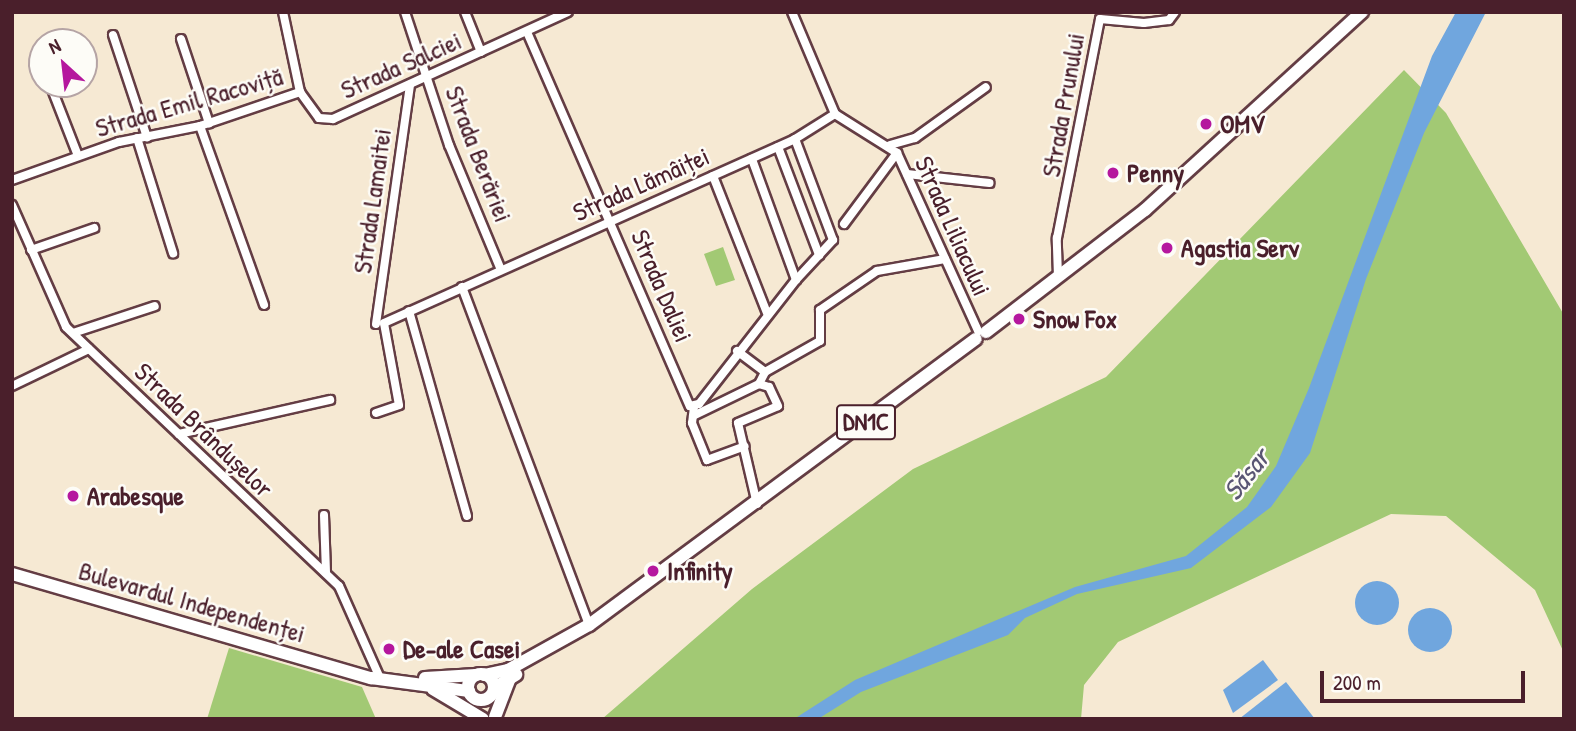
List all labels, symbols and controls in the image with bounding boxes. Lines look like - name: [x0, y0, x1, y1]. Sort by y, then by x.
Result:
- street label: Strada Salciei: [336, 25, 466, 105]
- north arrow: [28, 28, 98, 98]
- street label: Strada Prunului: [1035, 31, 1091, 179]
- text: N: [44, 32, 65, 60]
- street label: Strada Emil Racoviță: [92, 60, 286, 144]
- street label: Strada Berăriei: [439, 82, 519, 226]
- place label: OMV: [1220, 108, 1265, 140]
- marker: OMV: [1198, 116, 1214, 132]
- street label: Strada Lamaitei: [346, 127, 398, 275]
- street label: Strada Lămâiței: [568, 140, 714, 228]
- street label: Strada Liliacului: [908, 151, 998, 301]
- place label: Penny: [1127, 157, 1184, 189]
- marker: Penny: [1105, 165, 1121, 181]
- street label: Strada Daliei: [624, 225, 700, 347]
- place label: Agastia Serv: [1181, 232, 1299, 264]
- marker: Agastia Serv: [1159, 240, 1175, 256]
- place label: Snow Fox: [1033, 303, 1117, 335]
- marker: Snow Fox: [1011, 311, 1027, 327]
- street label: Strada Brândușelor: [128, 356, 280, 504]
- road number: DN1C: [834, 402, 898, 442]
- water label: Săsar: [1215, 441, 1277, 507]
- place label: Arabesque: [87, 480, 184, 512]
- marker: Arabesque: [65, 488, 81, 504]
- street label: Bulevardul Independenței: [75, 555, 309, 649]
- place label: Infinity: [667, 555, 733, 587]
- marker: Infinity: [645, 563, 661, 579]
- place label: De-ale Casei: [403, 633, 520, 665]
- marker: De-ale Casei: [381, 641, 397, 657]
- scale bar: [1324, 658, 1529, 702]
- text: 200 m: [1333, 668, 1381, 697]

